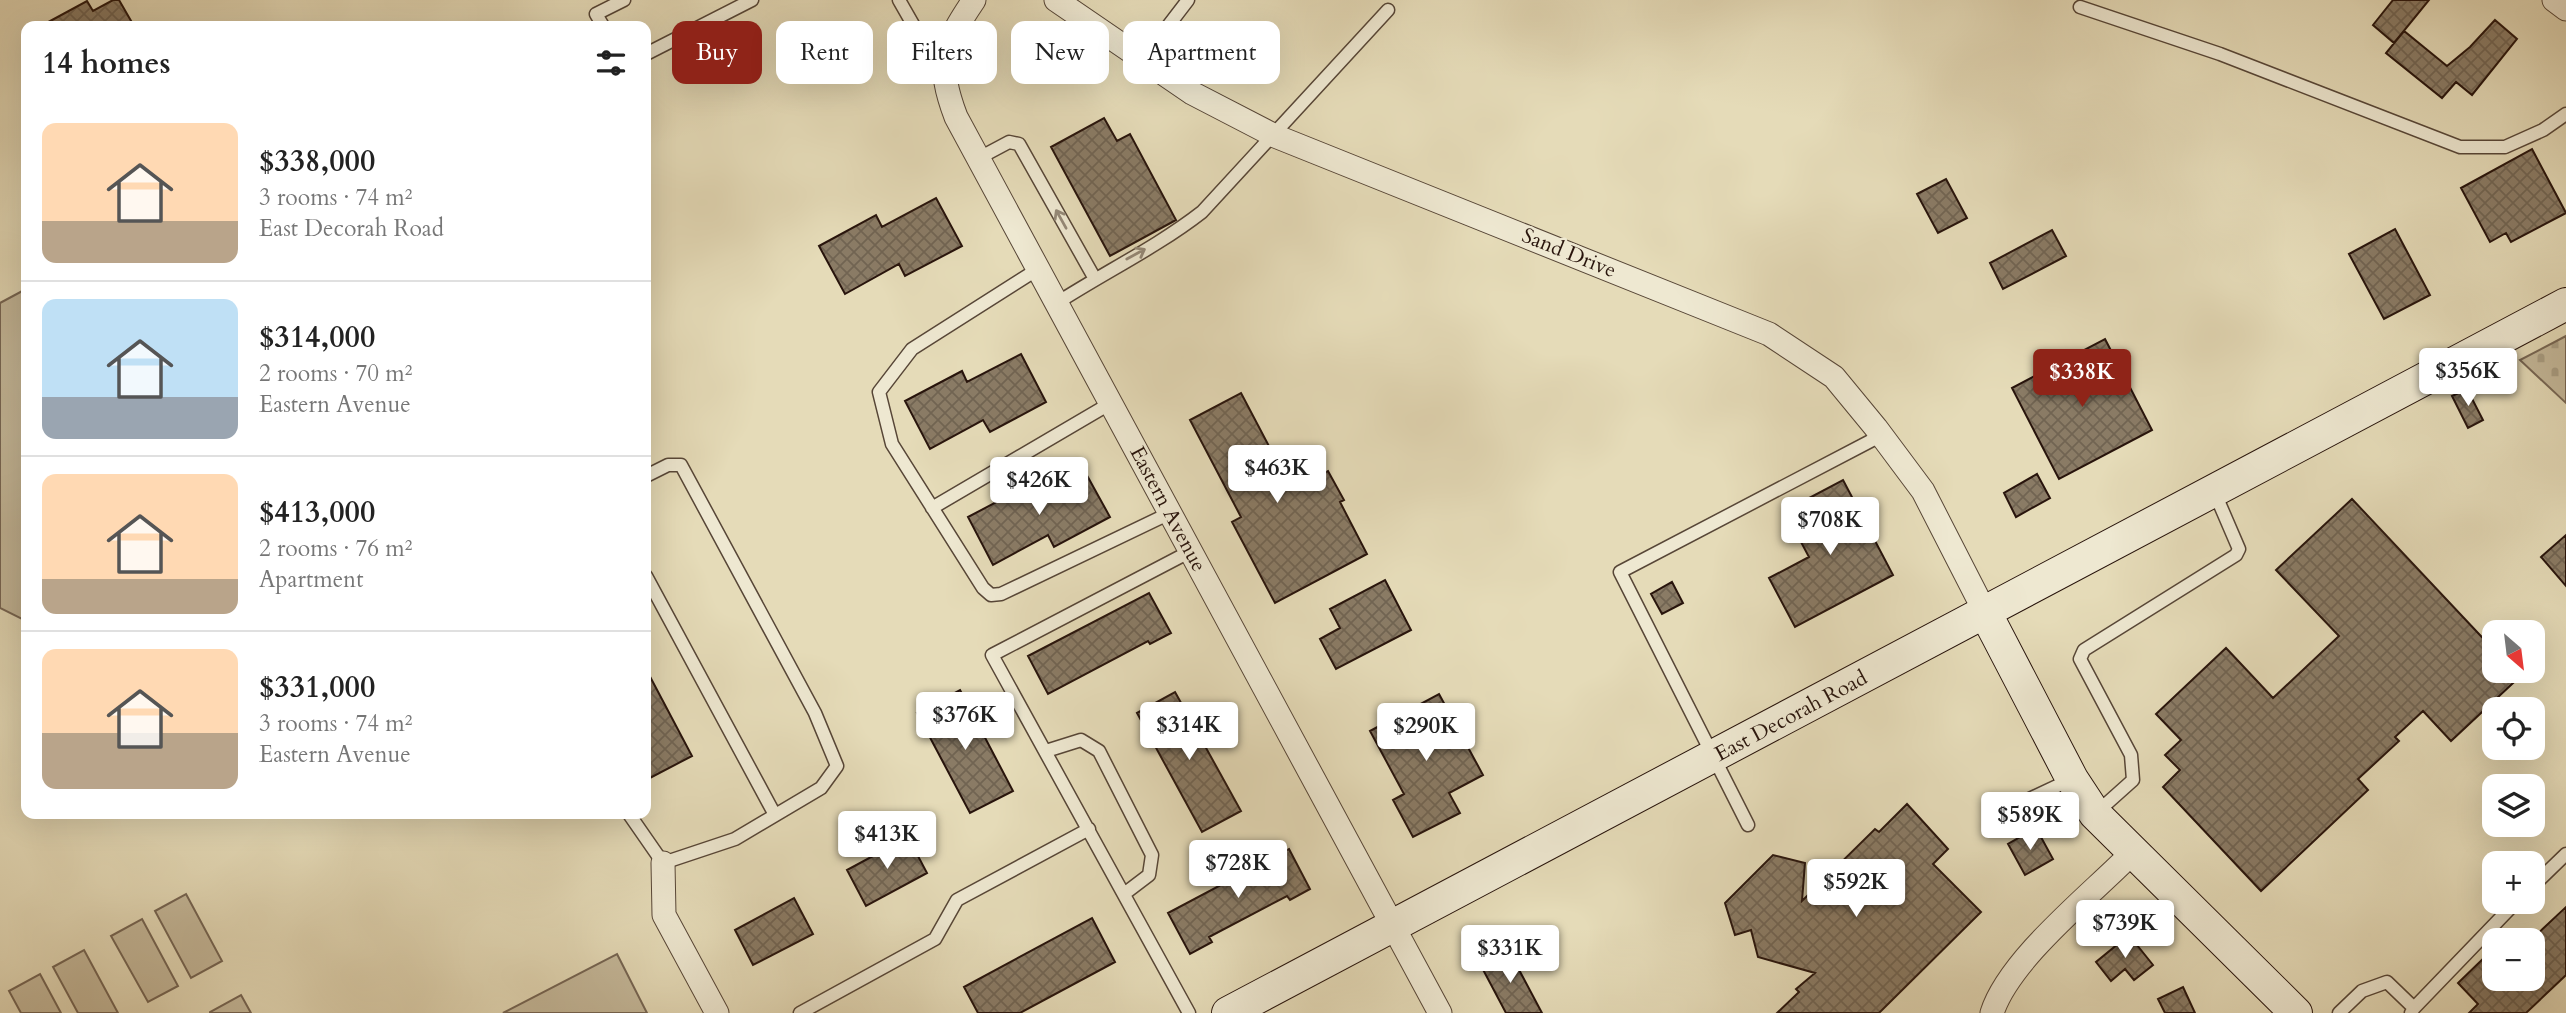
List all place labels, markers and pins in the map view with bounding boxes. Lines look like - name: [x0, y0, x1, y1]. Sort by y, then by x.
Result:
- pin: $356K: [2419, 348, 2517, 408]
- pin: $338K: [2033, 350, 2131, 409]
- pin: $463K: [1228, 446, 1326, 505]
- pin: $426K: [990, 458, 1088, 517]
- pin: $708K: [1781, 498, 1879, 557]
- pin: $376K: [916, 692, 1014, 752]
- pin: $314K: [1140, 702, 1238, 762]
- pin: $290K: [1377, 704, 1475, 763]
- pin: $589K: [1981, 792, 2079, 852]
- pin: $413K: [838, 812, 936, 871]
- pin: $728K: [1189, 841, 1287, 900]
- pin: $592K: [1807, 860, 1905, 919]
- pin: $739K: [2076, 900, 2174, 960]
- pin: $331K: [1461, 926, 1559, 985]

